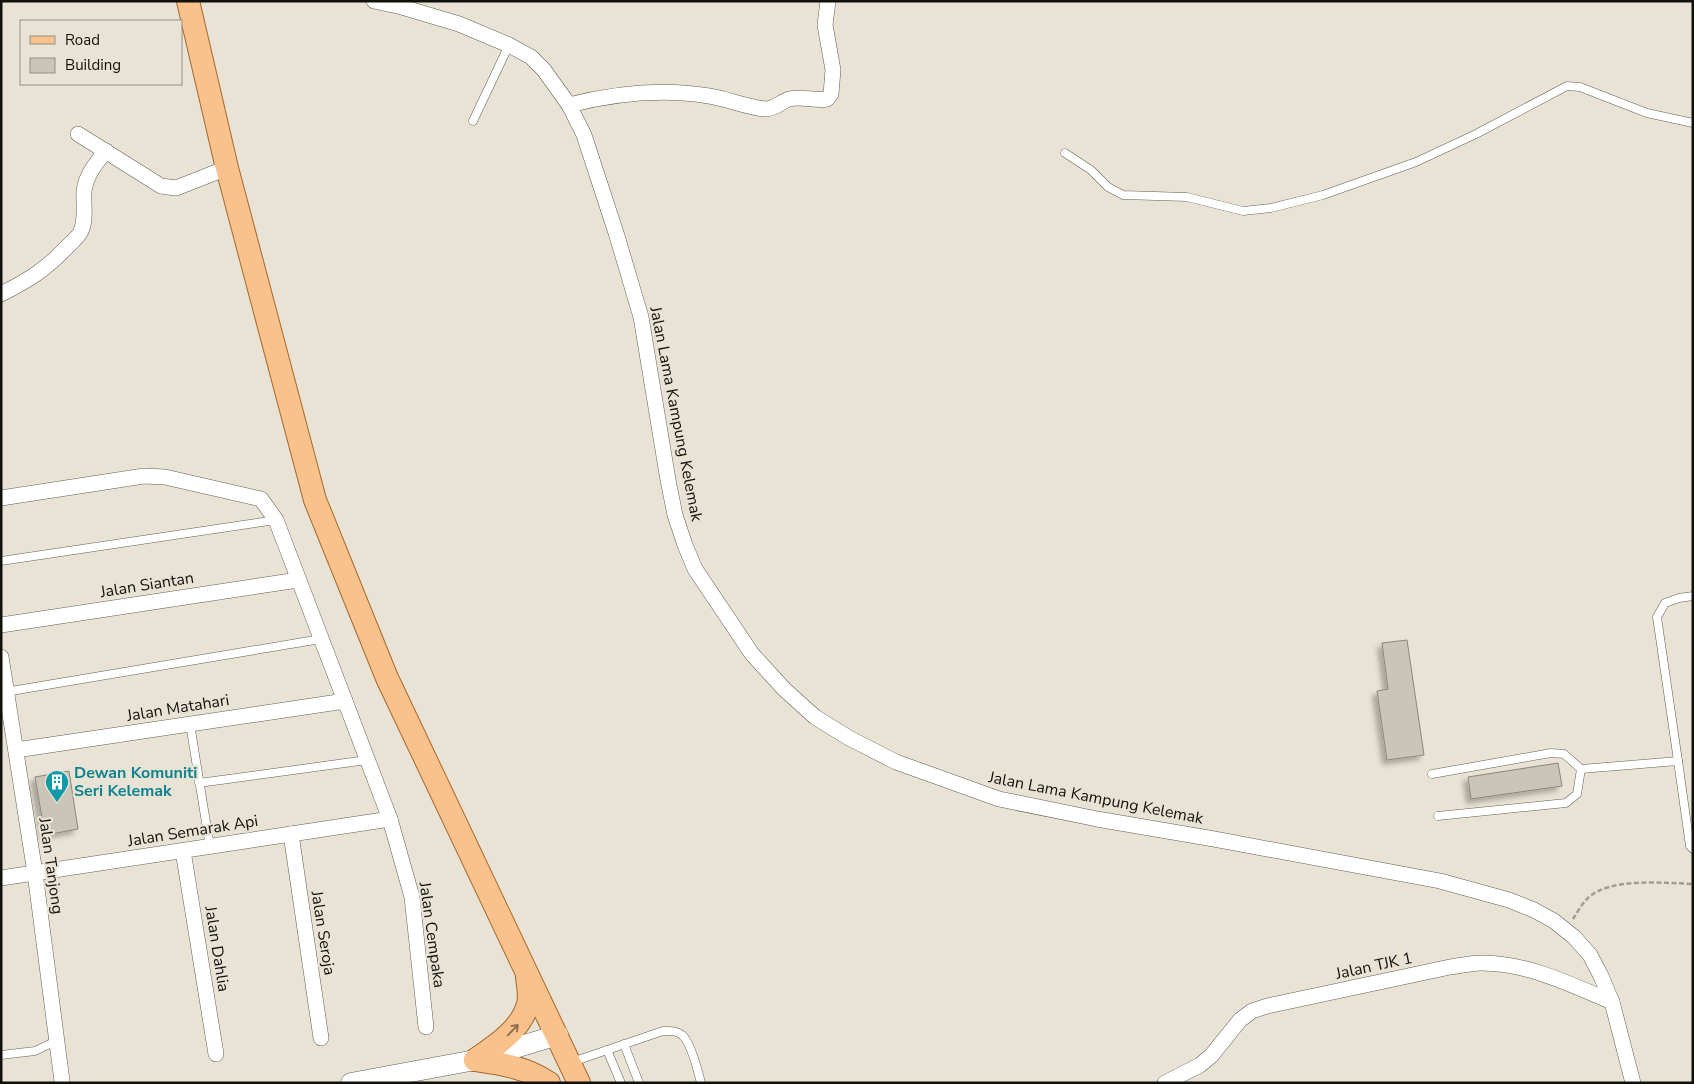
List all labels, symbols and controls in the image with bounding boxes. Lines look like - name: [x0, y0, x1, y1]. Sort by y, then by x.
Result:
- legend: [20, 20, 182, 85]
- text: Road: [65, 30, 100, 50]
- text: Building: [65, 55, 121, 75]
- street label: Jalan Lama Kampung Kelemak: [644, 304, 708, 524]
- street label: Jalan Siantan: [98, 567, 195, 603]
- street label: Jalan Matahari: [124, 689, 231, 727]
- place label: Dewan Komuniti Seri Kelemak: [74, 762, 197, 802]
- street label: Jalan Lama Kampung Kelemak: [986, 766, 1206, 830]
- building icon: Dewan Komuniti Seri Kelemak: [44, 769, 70, 803]
- street label: Jalan Semarak Api: [125, 810, 260, 852]
- street label: Jalan Tanjong: [33, 815, 69, 916]
- street label: Jalan Cempaka: [414, 880, 450, 989]
- street label: Jalan Seroja: [305, 888, 341, 977]
- street label: Jalan Dahlia: [199, 904, 235, 993]
- street label: Jalan TJK 1: [1333, 947, 1414, 985]
- one-way arrow: [507, 1023, 519, 1036]

